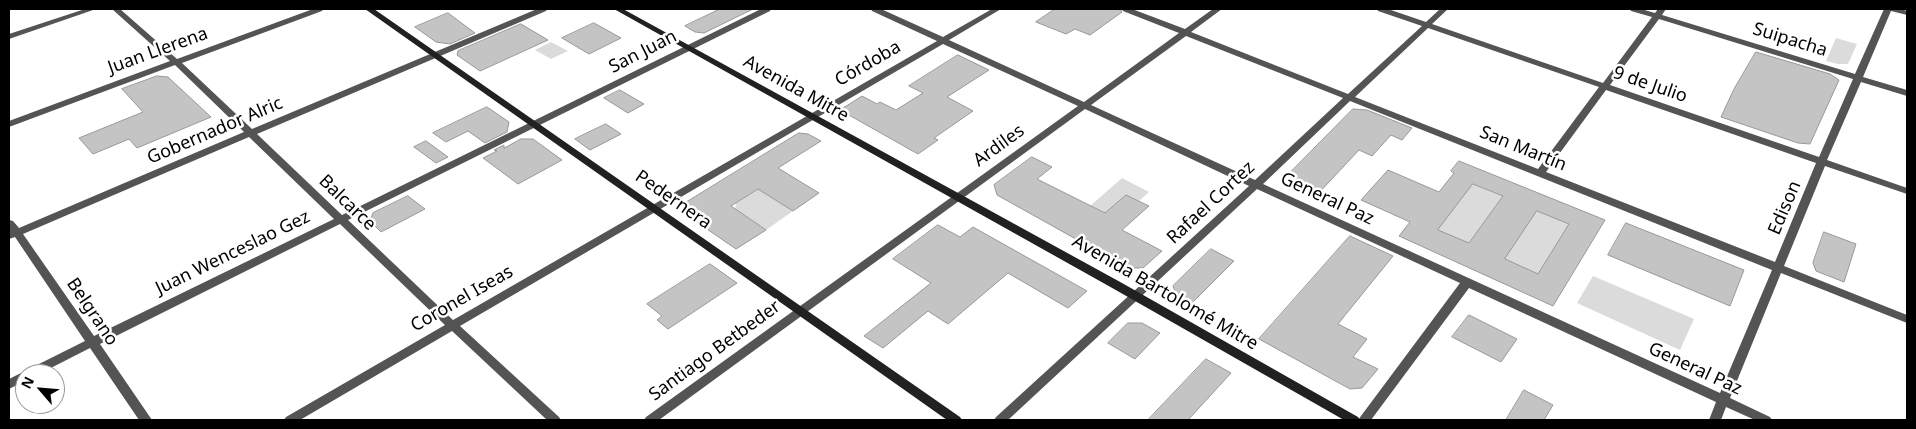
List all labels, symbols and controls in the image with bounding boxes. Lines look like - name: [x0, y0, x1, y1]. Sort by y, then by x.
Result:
- street label: Suipacha: [1750, 18, 1830, 62]
- street label: Juan Llerena: [105, 23, 211, 79]
- street label: San Juan: [606, 26, 680, 78]
- street label: Córdoba: [831, 37, 905, 91]
- street label: Avenida Mitre: [740, 51, 852, 127]
- street label: 9 de Julio: [1610, 62, 1690, 108]
- street label: Gobernador Alric: [144, 93, 286, 169]
- street label: Ardiles: [969, 120, 1029, 172]
- street label: San Martín: [1476, 122, 1570, 176]
- street label: Rafael Cortez: [1163, 157, 1259, 249]
- street label: Pedernera: [631, 166, 715, 234]
- street label: General Paz: [1277, 168, 1377, 230]
- street label: Balcarce: [314, 171, 380, 235]
- street label: Edison: [1764, 178, 1806, 238]
- street label: Juan Wenceslao Gez: [152, 206, 314, 300]
- street label: Avenida Bartolomé Mitre: [1068, 231, 1262, 355]
- street label: Coronel Iseas: [407, 261, 517, 337]
- street label: Belgrano: [62, 274, 122, 350]
- street label: Santiago Betbeder: [645, 296, 785, 406]
- street label: General Paz: [1645, 338, 1745, 400]
- north arrow: [15, 364, 65, 414]
- text: N: [16, 373, 38, 392]

